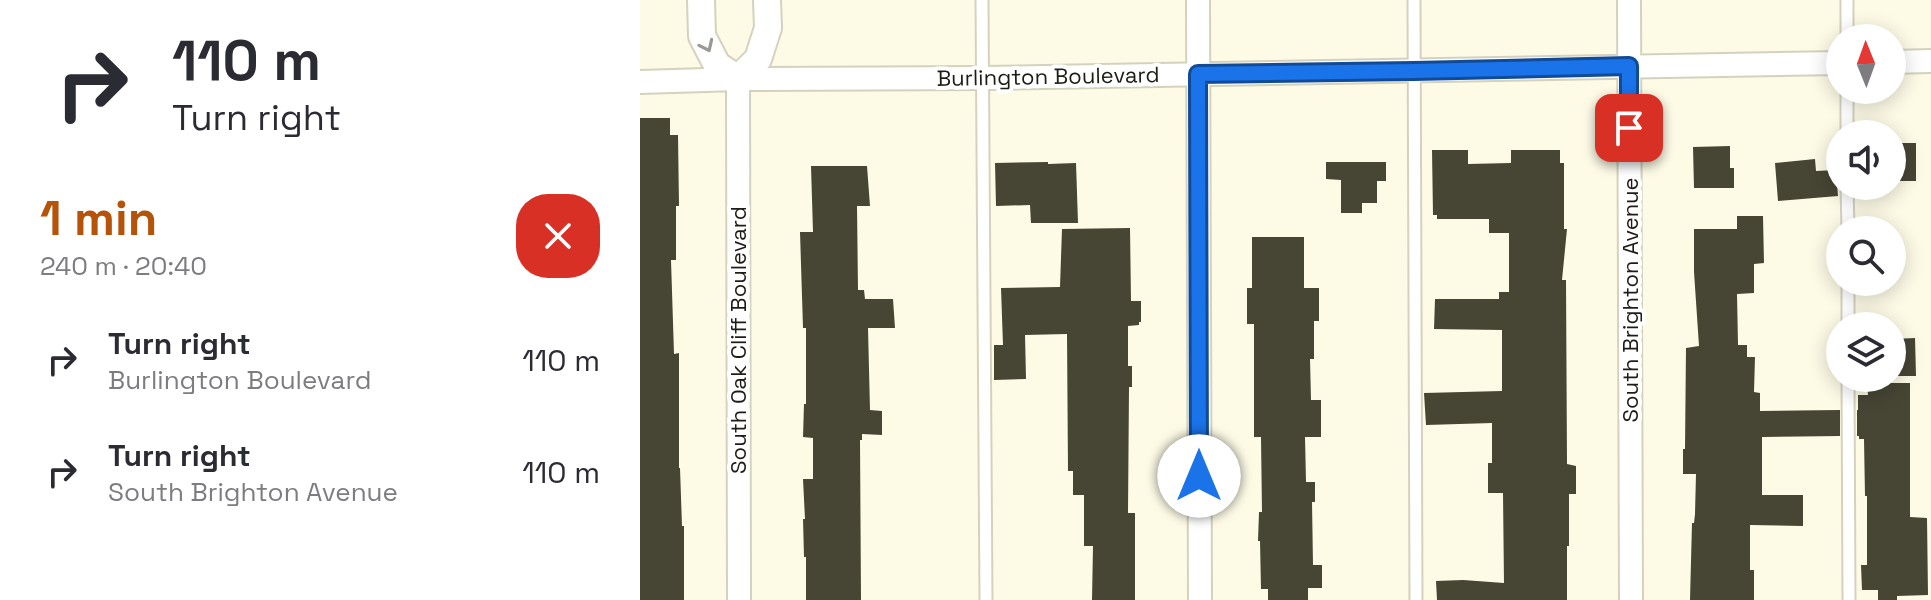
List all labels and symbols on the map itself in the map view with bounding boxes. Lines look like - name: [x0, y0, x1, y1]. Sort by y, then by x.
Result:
- north arrow: [1826, 24, 1906, 104]
- one-way arrow: [697, 37, 713, 52]
- street label: Burlington Boulevard: [936, 60, 1160, 92]
- pin: [1595, 94, 1663, 162]
- street label: South Brighton Avenue: [1616, 177, 1644, 423]
- street label: South Oak Cliff Boulevard: [724, 206, 752, 474]
- position arrow: [1157, 434, 1241, 518]

